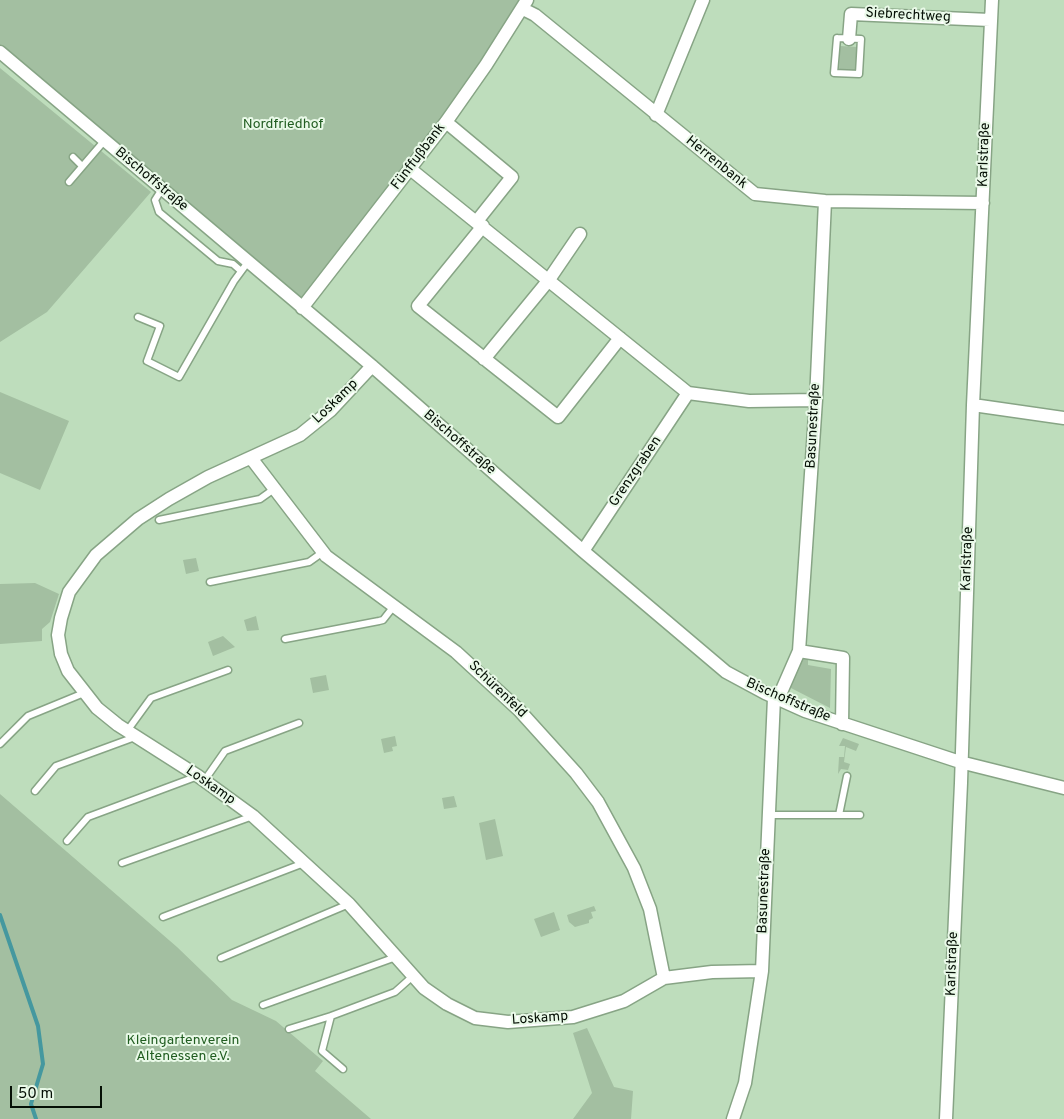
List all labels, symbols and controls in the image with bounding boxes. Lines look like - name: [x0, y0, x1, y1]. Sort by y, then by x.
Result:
- street label: Siebrechtweg: [865, 5, 951, 27]
- park label: Nordfriedhof: [243, 117, 323, 133]
- street label: Fünffußbank: [388, 120, 450, 194]
- street label: Karlstraße: [975, 122, 995, 188]
- street label: Herrenbank: [682, 133, 750, 193]
- street label: Bischoffstraße: [111, 144, 191, 216]
- street label: Loskamp: [310, 376, 362, 428]
- street label: Basunestraße: [803, 383, 825, 469]
- street label: Bischoffstraße: [419, 407, 499, 479]
- street label: Grenzgraben: [606, 434, 666, 510]
- street label: Karlstraße: [958, 526, 978, 592]
- street label: Schürenfeld: [464, 658, 530, 722]
- street label: Bischoffstraße: [743, 676, 833, 726]
- street label: Loskamp: [182, 763, 238, 809]
- street label: Basunestraße: [755, 848, 775, 934]
- street label: Karlstraße: [943, 931, 963, 997]
- street label: Loskamp: [511, 1009, 569, 1029]
- park label: Kleingartenverein Altenessen e.V.: [127, 1033, 239, 1066]
- scale bar: [12, 1076, 105, 1108]
- text: 50 m: [18, 1085, 53, 1104]

